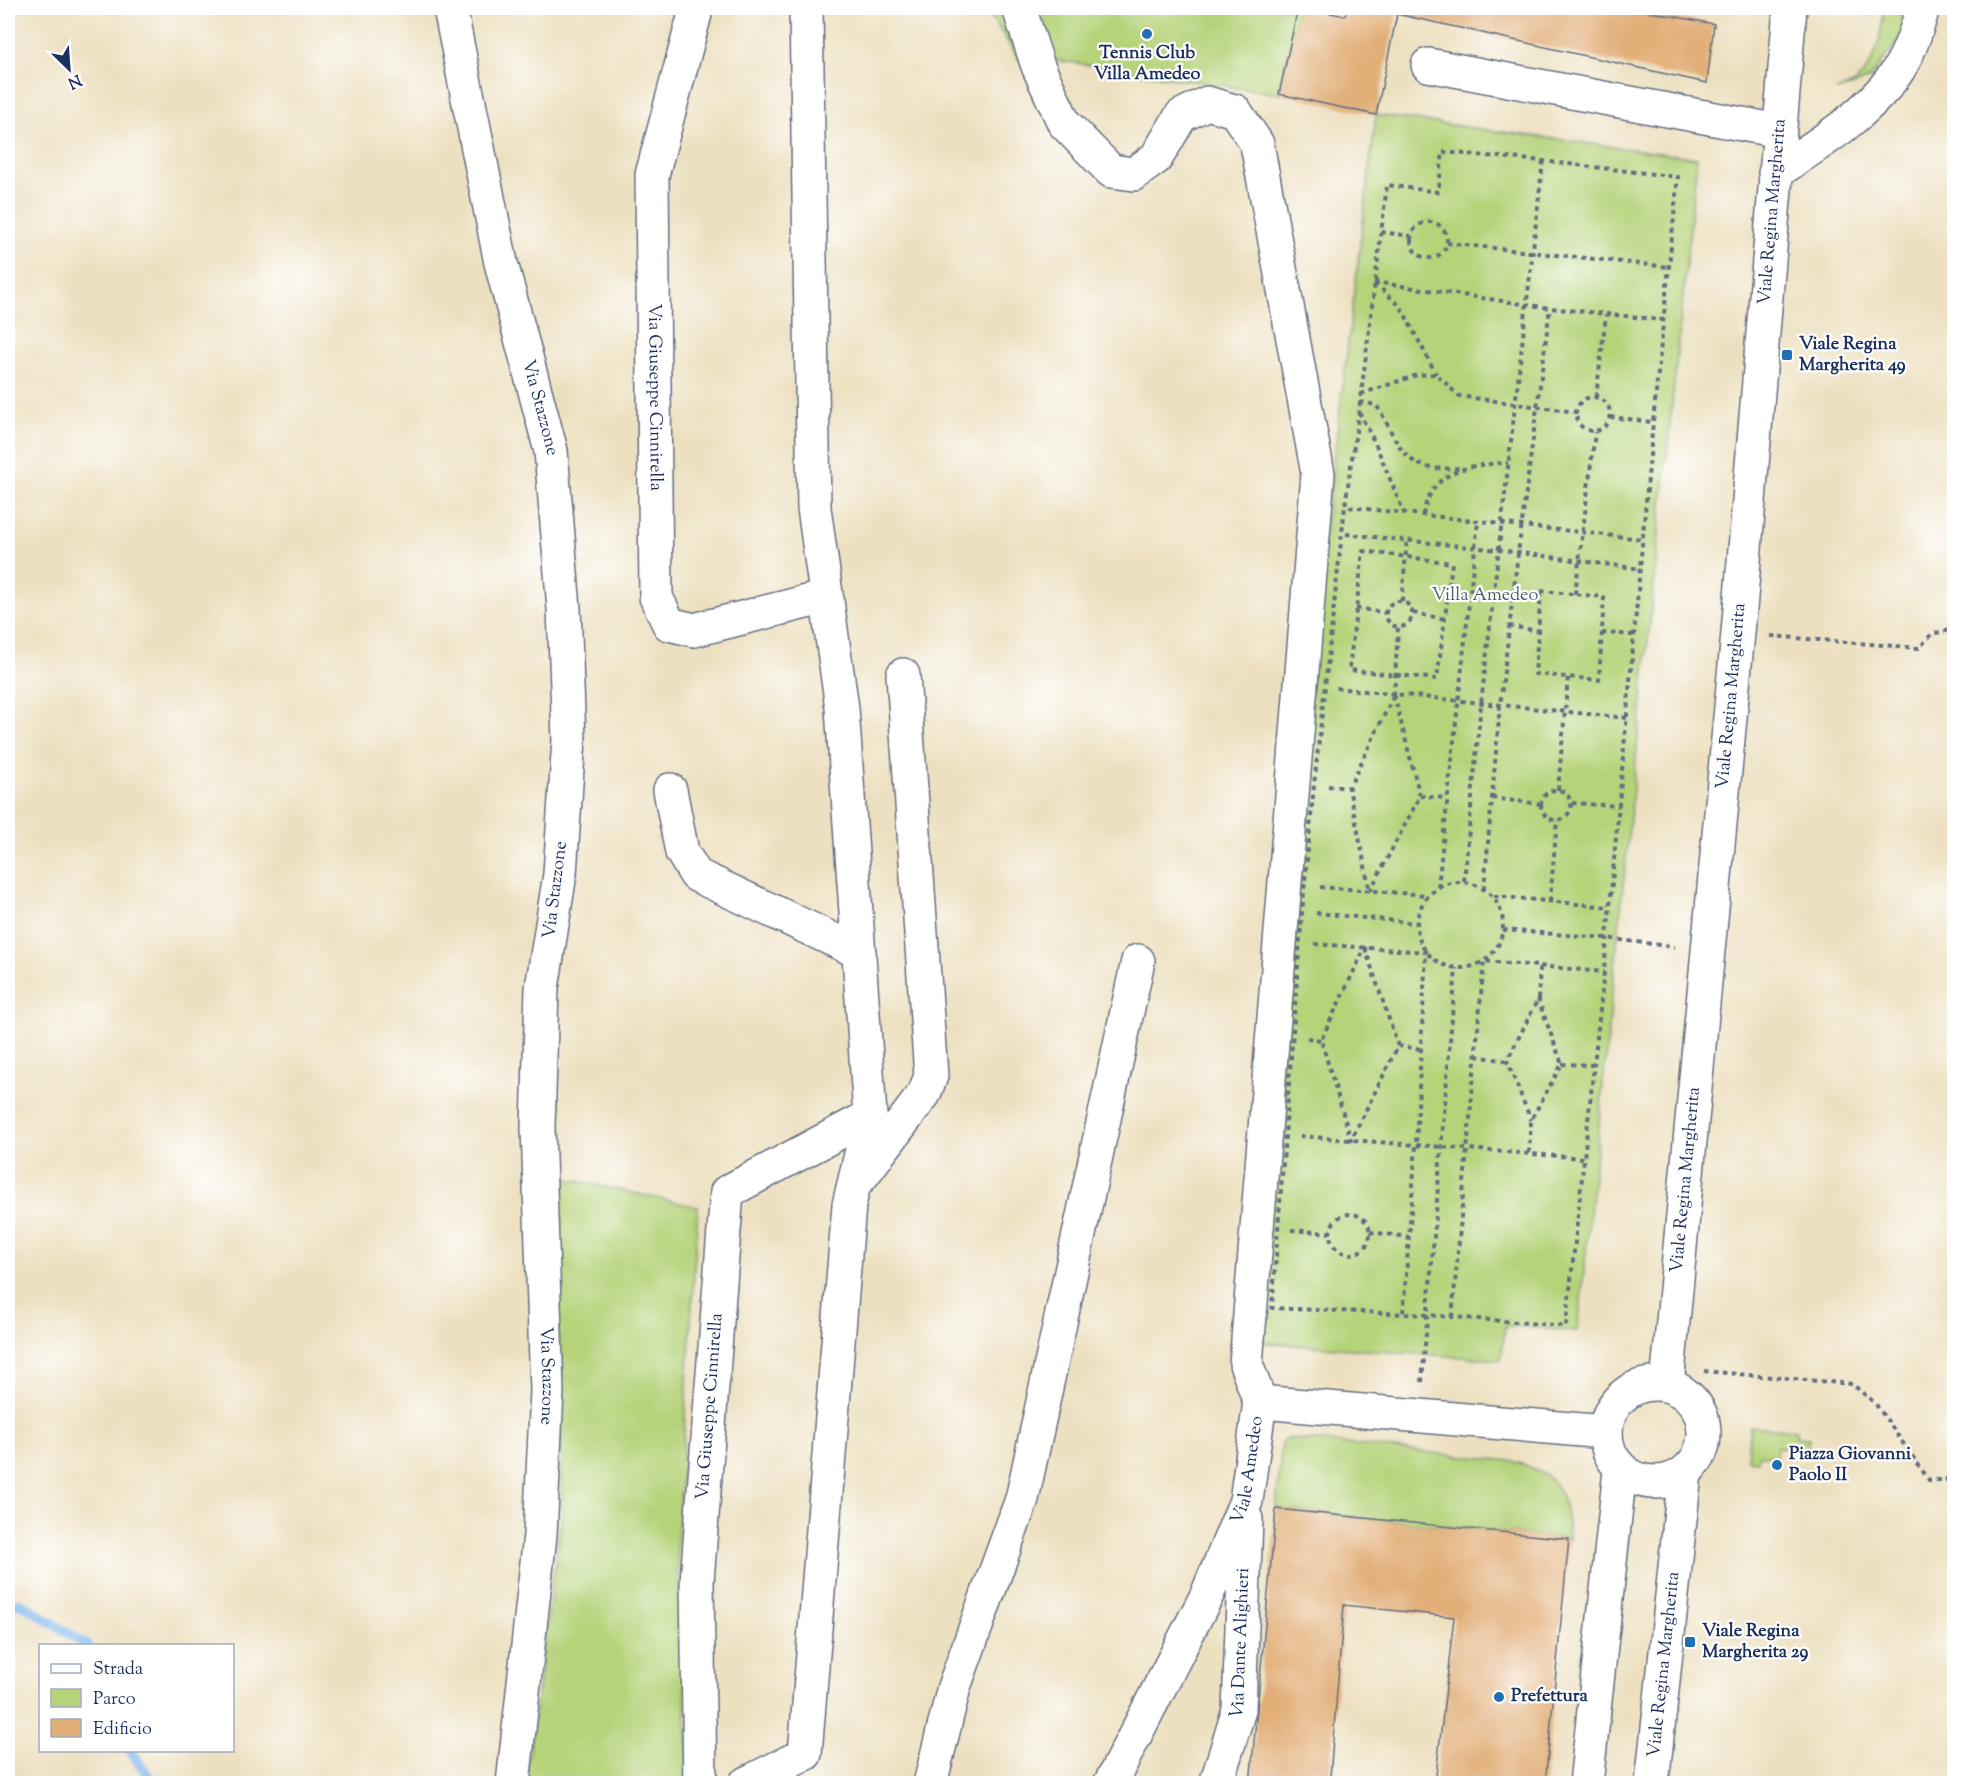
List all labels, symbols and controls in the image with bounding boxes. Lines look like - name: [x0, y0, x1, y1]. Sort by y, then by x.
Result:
- marker: Tennis Club Villa Amedeo: [1140, 27, 1154, 41]
- north arrow: [39, 39, 99, 99]
- place label: Tennis Club Villa Amedeo: [1094, 41, 1200, 88]
- text: N: [63, 67, 85, 94]
- street label: Viale Regina Margherita: [1752, 118, 1794, 306]
- street label: Via Giuseppe Cinnirella: [640, 303, 668, 491]
- place label: Viale Regina Margherita 49: [1799, 332, 1906, 379]
- marker: Viale Regina Margherita 49: [1780, 348, 1794, 362]
- street label: Via Stazzone: [514, 357, 564, 457]
- park label: Villa Amedeo: [1432, 583, 1538, 609]
- street label: Viale Regina Margherita: [1710, 602, 1753, 790]
- street label: Via Stazzone: [537, 840, 575, 940]
- street label: Viale Regina Margherita: [1665, 1086, 1708, 1274]
- street label: Via Giuseppe Cinnirella: [690, 1312, 731, 1501]
- street label: Via Stazzone: [532, 1326, 560, 1426]
- street label: Viale Amedeo: [1225, 1414, 1271, 1528]
- place label: Piazza Giovanni Paolo II: [1789, 1442, 1912, 1489]
- marker: Piazza Giovanni Paolo II: [1770, 1458, 1784, 1472]
- street label: Via Dante Alighieri: [1224, 1567, 1257, 1723]
- street label: Viale Regina Margherita: [1642, 1570, 1687, 1759]
- place label: Viale Regina Margherita 29: [1702, 1619, 1808, 1666]
- marker: Viale Regina Margherita 29: [1683, 1635, 1697, 1649]
- legend: [39, 1644, 234, 1752]
- text: Strada: [93, 1657, 143, 1683]
- place label: Prefettura: [1511, 1684, 1589, 1710]
- text: Parco: [93, 1687, 136, 1713]
- marker: Prefettura: [1492, 1690, 1506, 1704]
- text: Edificio: [93, 1717, 152, 1743]

